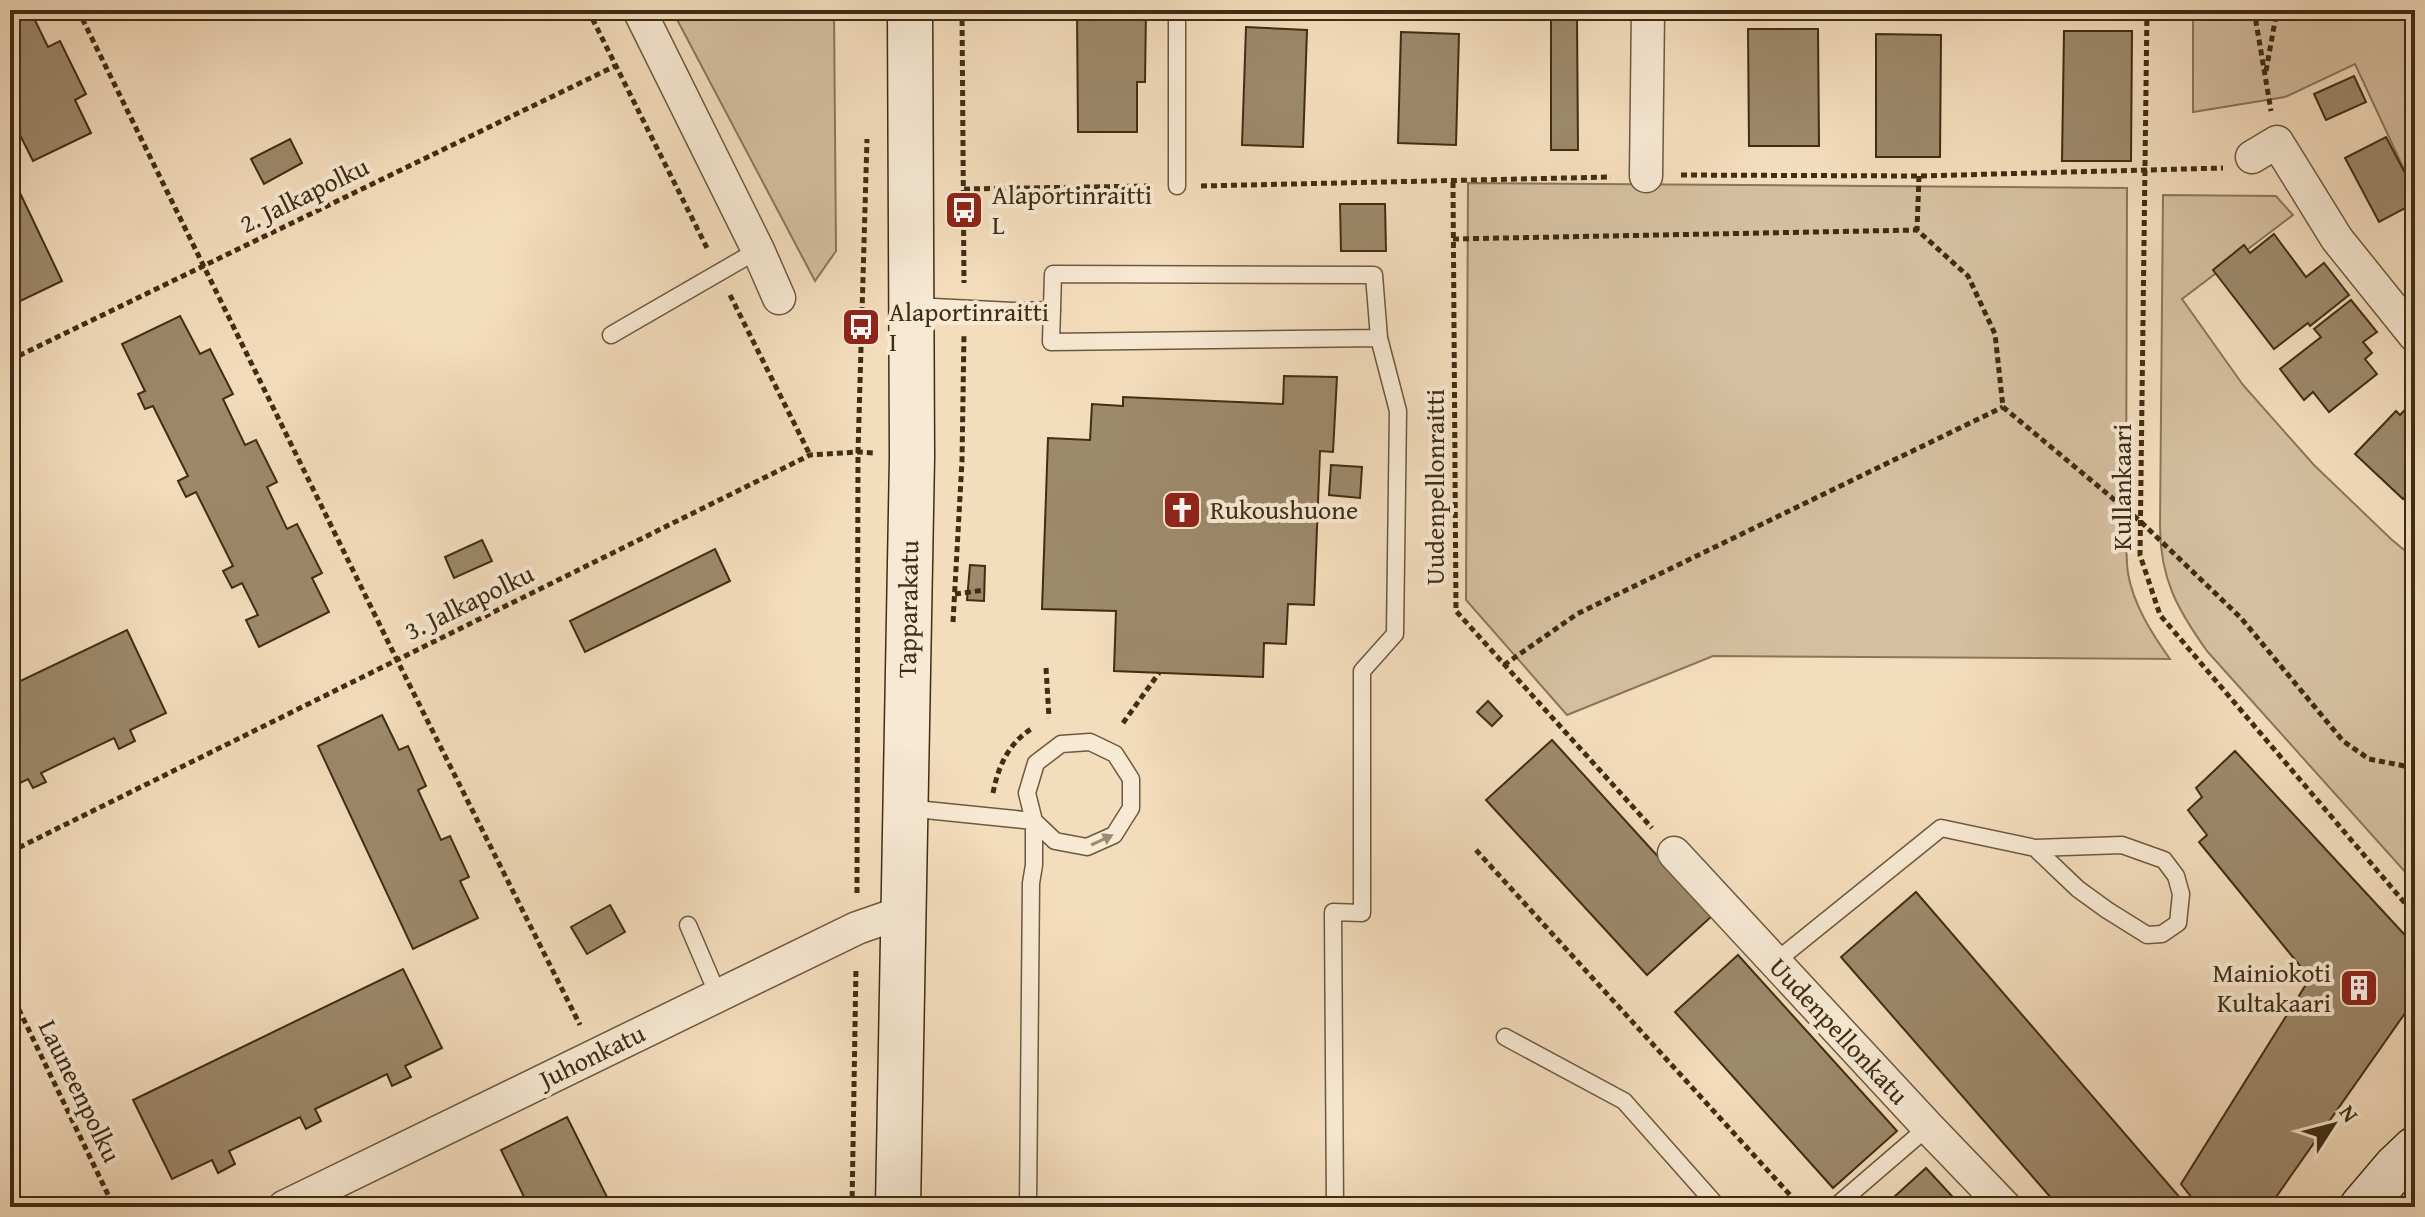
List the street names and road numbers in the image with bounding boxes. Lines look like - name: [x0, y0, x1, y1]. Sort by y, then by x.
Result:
- street label: 2. Jalkapolku: [232, 146, 375, 243]
- street label: Uudenpellonraitti: [1415, 389, 1454, 585]
- street label: Kullankaari: [2102, 424, 2141, 550]
- street label: Tapparakatu: [887, 540, 928, 678]
- street label: 3. Jalkapolku: [397, 553, 540, 650]
- street label: Uudenpellonkatu: [1761, 948, 1918, 1113]
- street label: Launeenpolku: [29, 1013, 132, 1169]
- street label: Juhonkatu: [530, 1013, 651, 1099]

